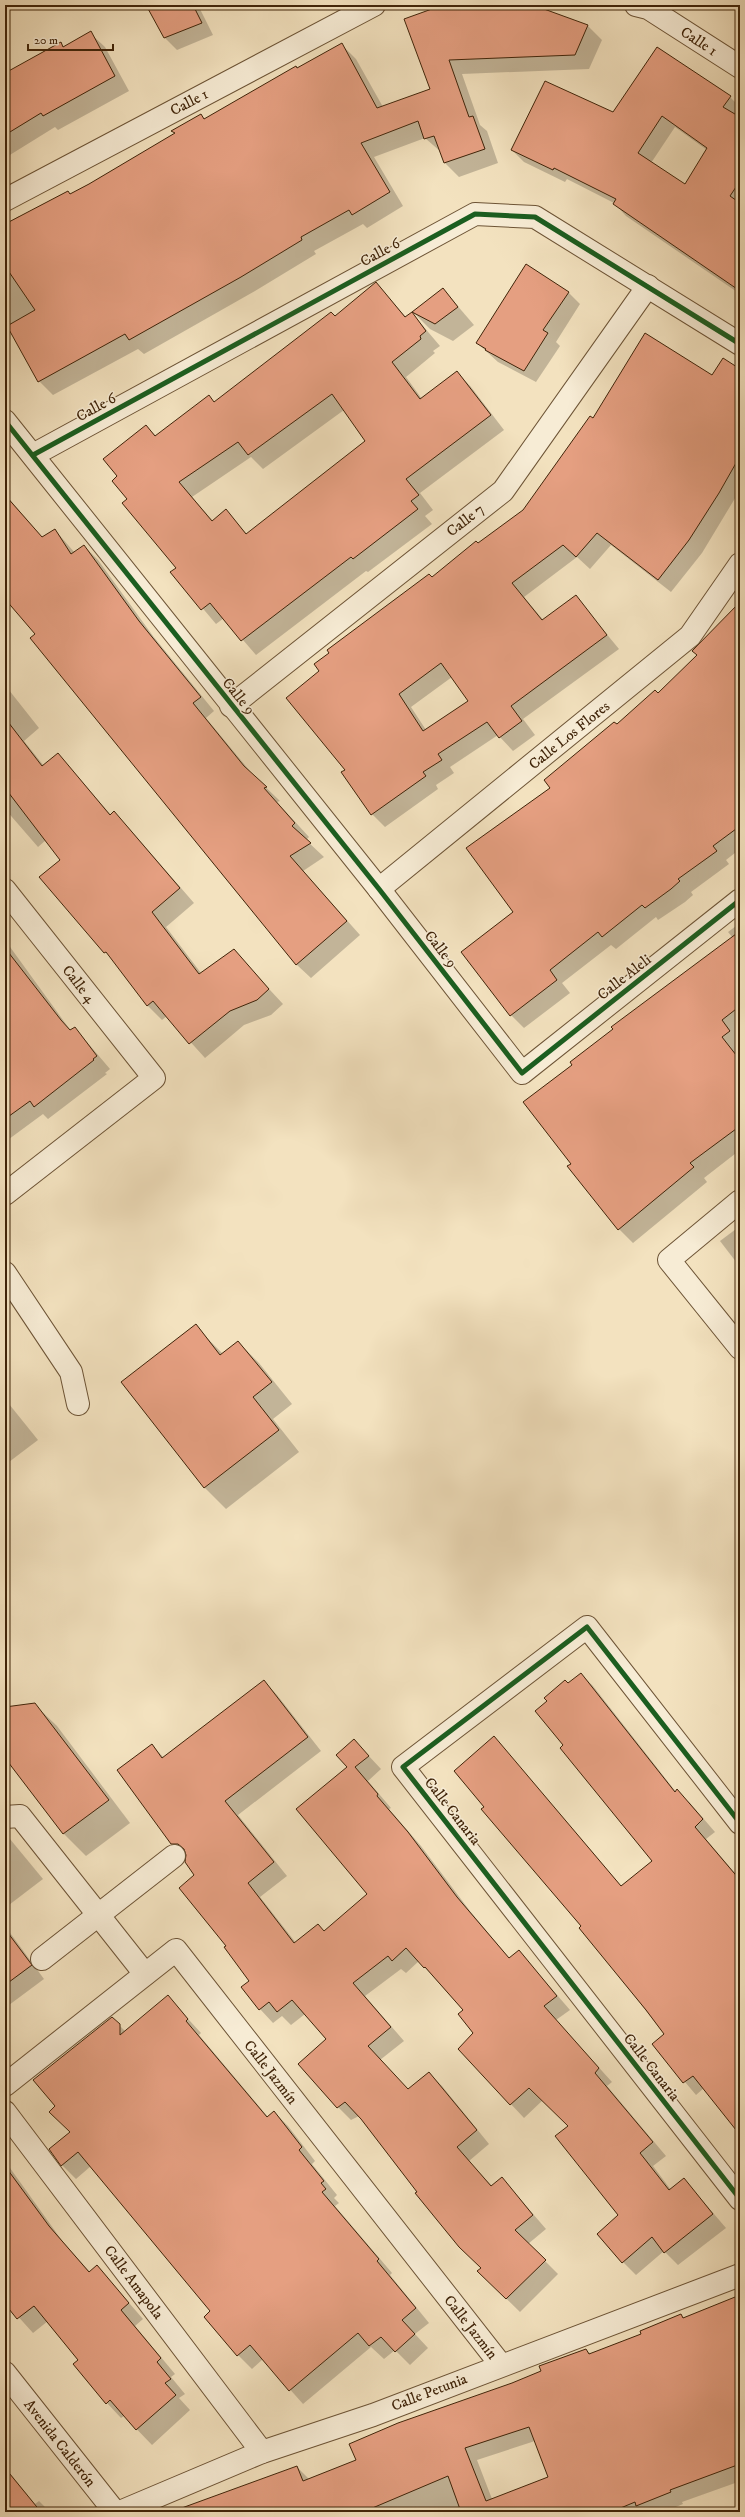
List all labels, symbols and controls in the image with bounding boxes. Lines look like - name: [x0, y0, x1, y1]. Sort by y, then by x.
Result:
- street label: Calle 1: [677, 22, 721, 60]
- scale bar: [28, 26, 113, 52]
- text: 20 m: [34, 33, 58, 48]
- street label: Calle 1: [167, 85, 211, 120]
- street label: Calle 6: [357, 233, 404, 271]
- street label: Calle 6: [73, 388, 120, 426]
- street label: Calle 7: [443, 500, 488, 541]
- street label: Calle 9: [218, 674, 259, 719]
- street label: Calle Los Flores: [525, 697, 614, 774]
- street label: Calle 9: [420, 927, 461, 972]
- street label: Calle Aleli: [594, 950, 655, 1004]
- street label: Calle 4: [58, 961, 100, 1008]
- street label: Calle Canaria: [420, 1774, 485, 1850]
- street label: Calle Canaria: [619, 2030, 684, 2106]
- street label: Calle Jazmín: [240, 2036, 302, 2108]
- street label: Calle Amapola: [100, 2242, 168, 2323]
- street label: Calle Jazmín: [440, 2291, 502, 2363]
- street label: Calle Petunia: [389, 2369, 470, 2416]
- street label: Avenida Calderón: [19, 2396, 100, 2491]

